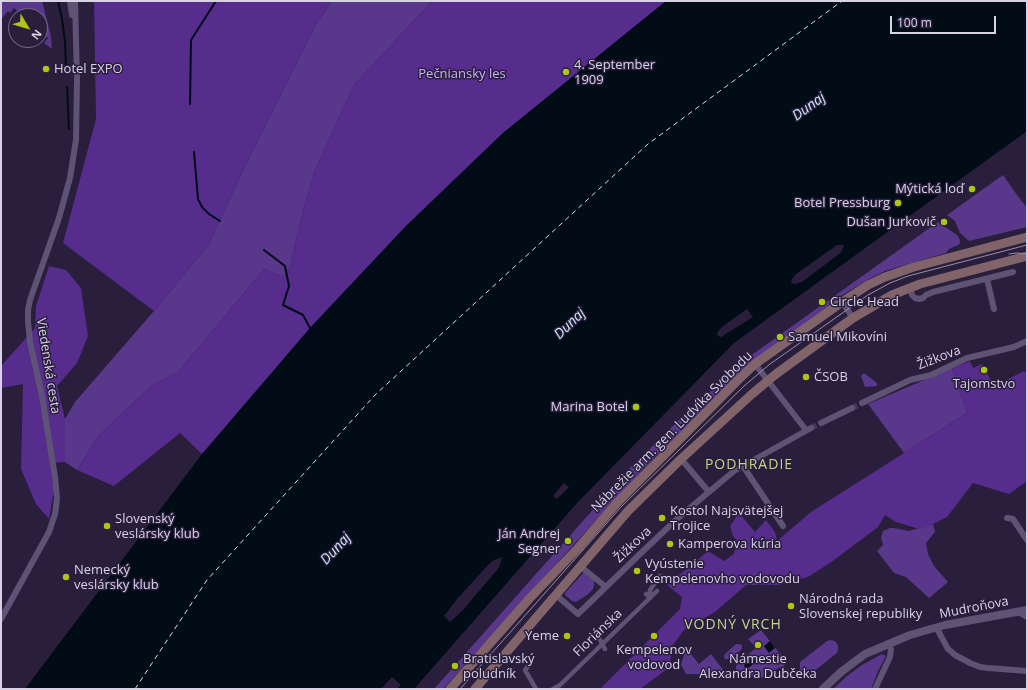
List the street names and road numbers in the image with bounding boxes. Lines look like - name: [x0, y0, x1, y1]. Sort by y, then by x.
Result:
- street label: Viedenská cesta: [33, 317, 63, 415]
- street label: Žižkova: [915, 343, 963, 373]
- street label: Nábrežie arm. gen. Ludvíka Svobodu: [588, 348, 756, 516]
- street label: Žižkova: [611, 524, 655, 566]
- street label: Mudroňova: [938, 594, 1010, 622]
- street label: Floriánska: [570, 606, 626, 660]

